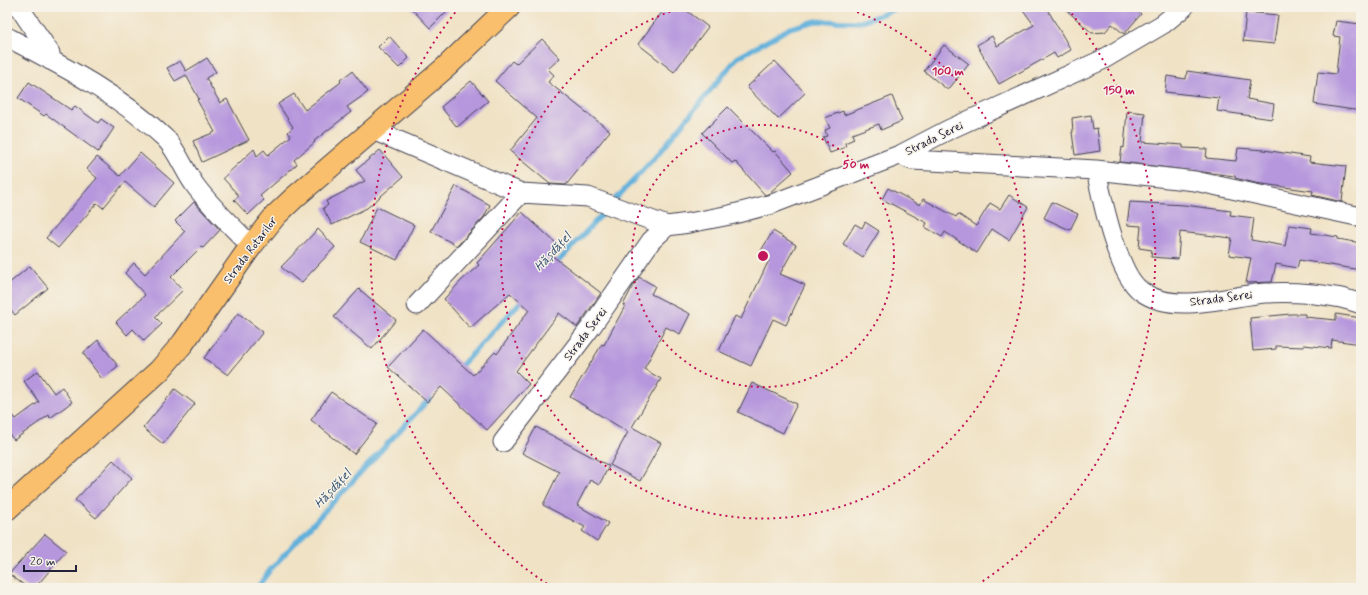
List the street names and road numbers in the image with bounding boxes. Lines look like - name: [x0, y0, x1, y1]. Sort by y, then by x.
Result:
- street label: Strada Serei: [903, 118, 966, 160]
- street label: Strada Rotarilor: [220, 213, 282, 288]
- street label: Strada Serei: [1189, 287, 1253, 311]
- street label: Strada Serei: [560, 305, 611, 365]

